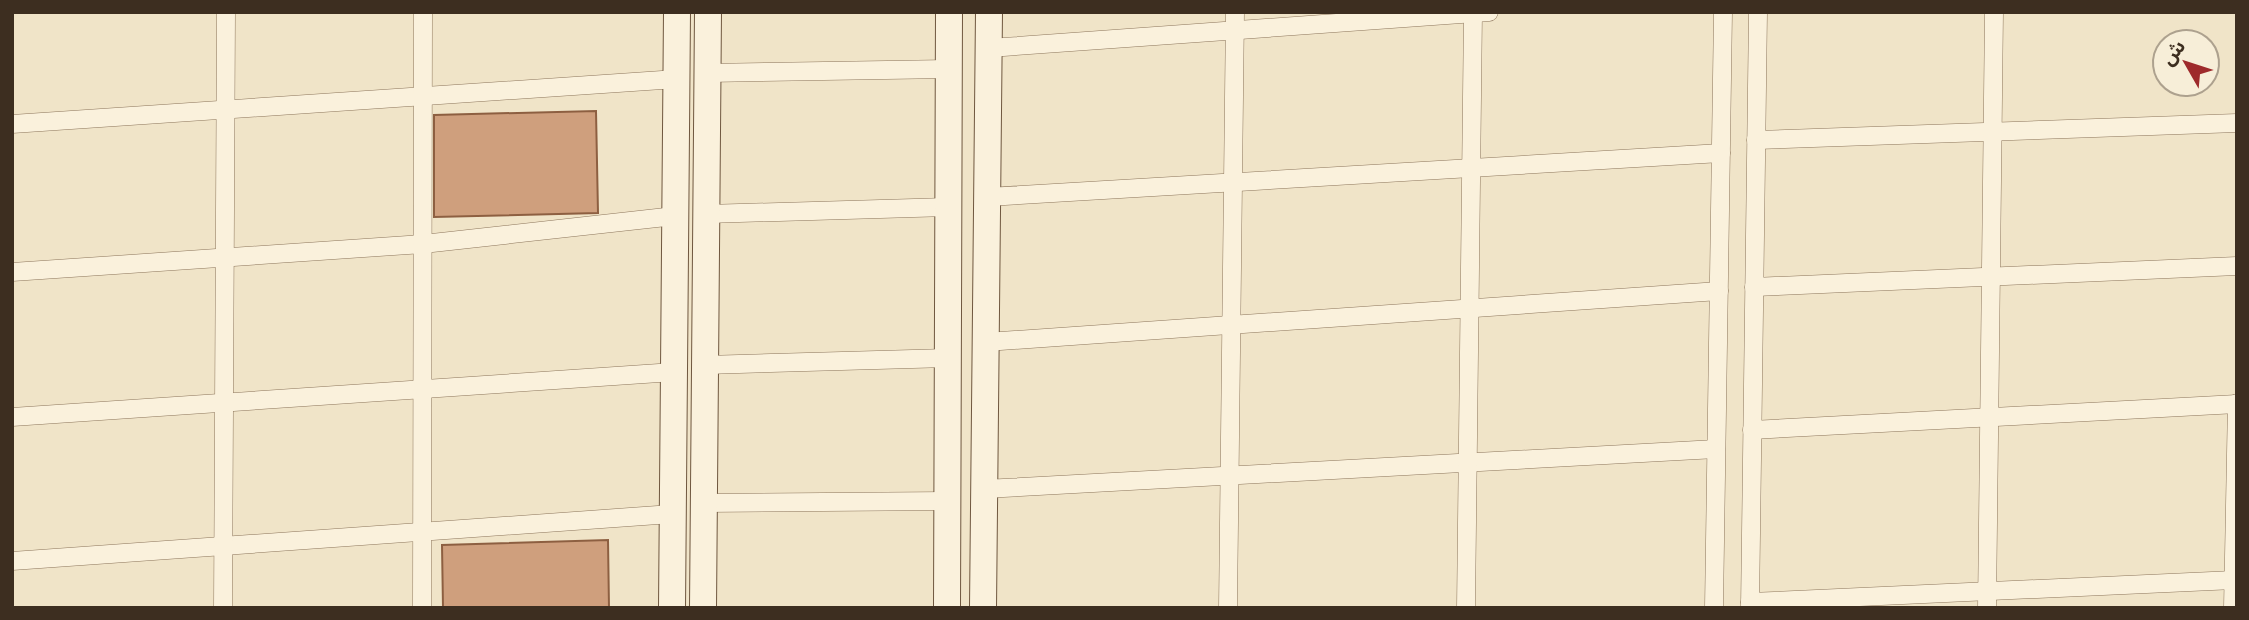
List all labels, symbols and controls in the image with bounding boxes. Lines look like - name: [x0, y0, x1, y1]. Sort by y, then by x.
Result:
- north arrow: [2151, 28, 2221, 98]
- text: ش: [2154, 34, 2190, 70]

